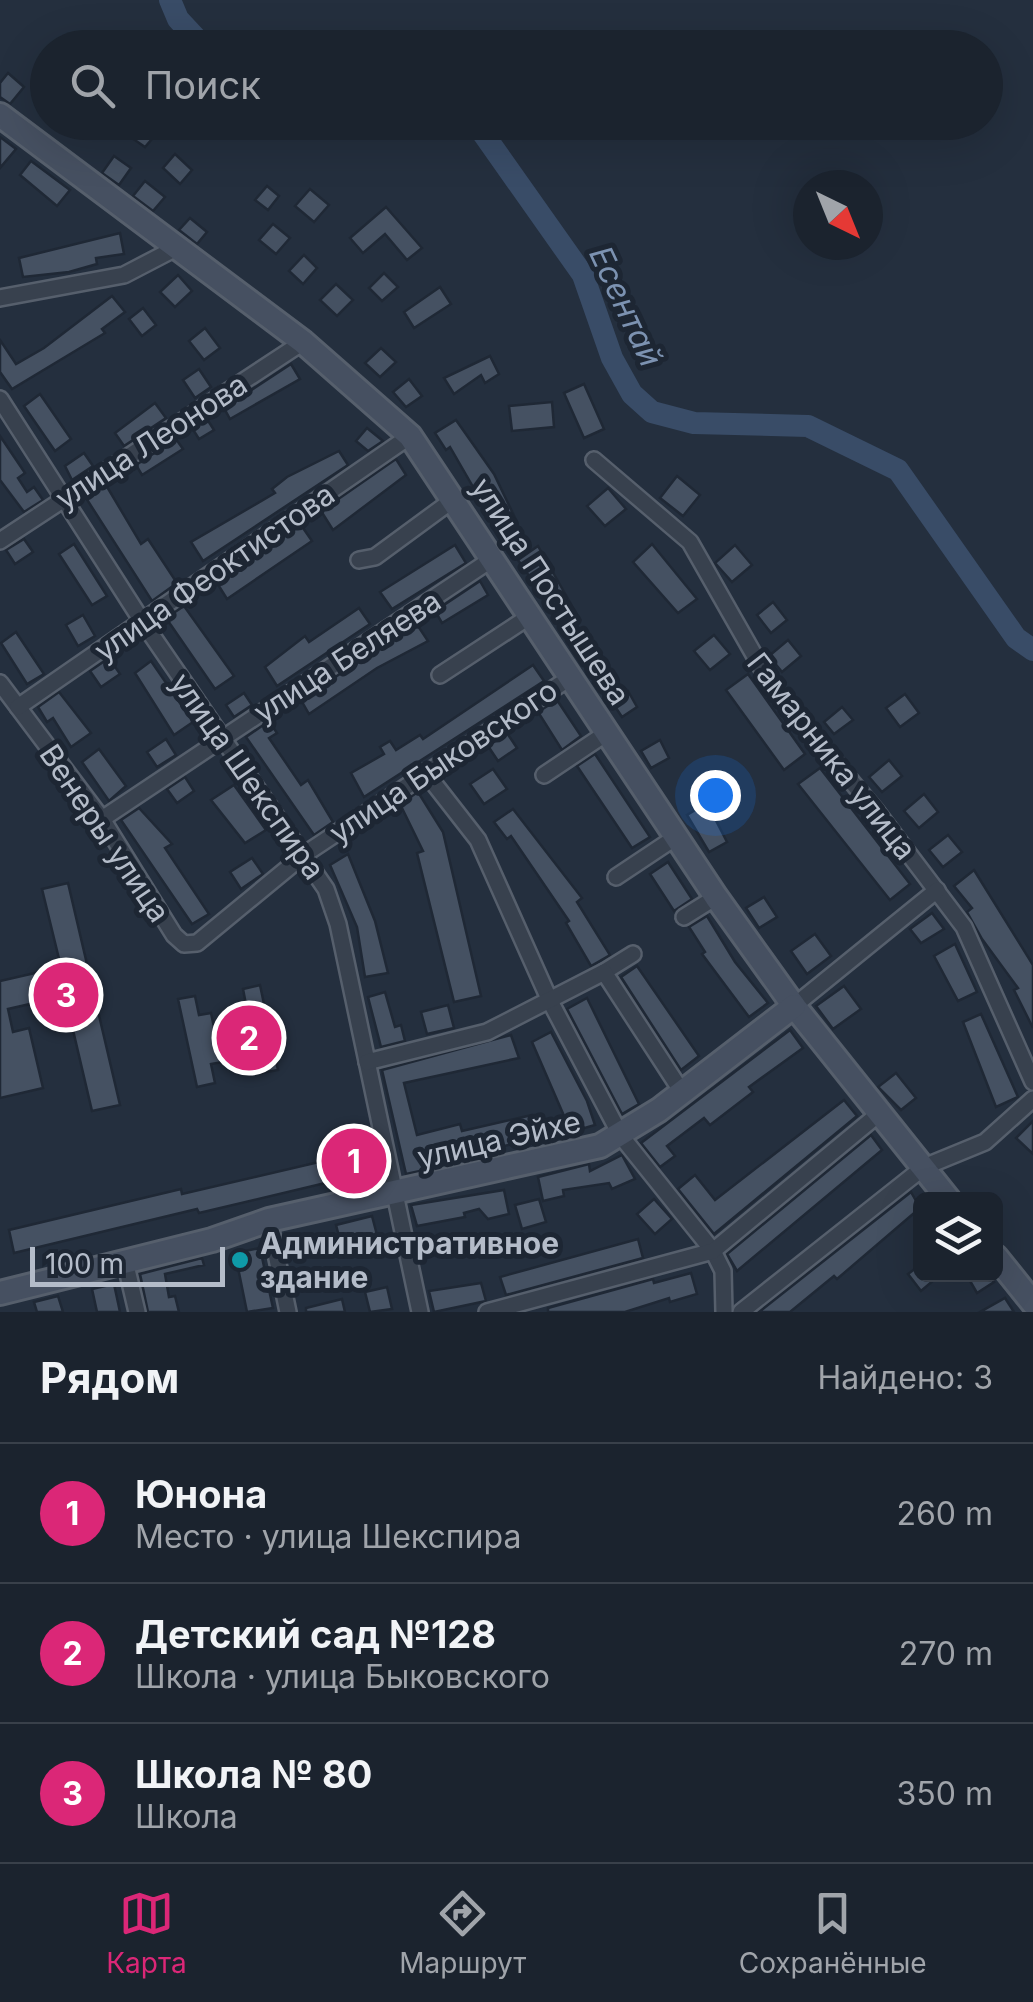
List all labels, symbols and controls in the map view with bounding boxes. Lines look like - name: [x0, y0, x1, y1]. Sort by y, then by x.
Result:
- search box: [30, 30, 1003, 140]
- icon: search: [65, 58, 120, 113]
- text: Поиск: [145, 62, 261, 108]
- north arrow: [793, 170, 883, 260]
- water label: Есентай: [581, 240, 671, 372]
- street label: улица Леонова: [48, 366, 254, 516]
- street label: улица Постышева: [464, 471, 638, 711]
- street label: улица Феоктистова: [87, 476, 341, 668]
- street label: улица Беляева: [247, 582, 447, 730]
- street label: Гамарника улица: [740, 645, 924, 867]
- street label: улица Шекспира: [163, 666, 333, 886]
- street label: улица Быковского: [322, 671, 564, 851]
- street label: Венеры улица: [32, 737, 178, 929]
- your location: [690, 770, 741, 821]
- pin: 3: [34, 958, 98, 1032]
- pin: 2: [216, 1000, 282, 1076]
- street label: улица Эйхе: [414, 1103, 584, 1175]
- pin: 1: [322, 1124, 386, 1198]
- map controls: [913, 1192, 1003, 1282]
- button: layers: [913, 1192, 1003, 1282]
- place label: Административное здание: [260, 1225, 559, 1295]
- scale bar: [30, 1242, 225, 1286]
- text: 100 m: [45, 1247, 124, 1281]
- marker: Административное здание: [229, 1249, 251, 1271]
- text: Рядом: [40, 1352, 179, 1403]
- text: Найдено: 3: [817, 1358, 993, 1397]
- text: Юнона: [135, 1471, 267, 1517]
- text: 1: [66, 1494, 79, 1533]
- text: 260 m: [896, 1494, 993, 1533]
- text: Место · улица Шекспира: [135, 1517, 521, 1556]
- text: Детский сад №128: [135, 1611, 496, 1657]
- text: 2: [62, 1634, 83, 1673]
- text: 270 m: [899, 1634, 993, 1673]
- text: Школа · улица Быковского: [135, 1657, 550, 1696]
- text: Школа № 80: [135, 1751, 372, 1797]
- text: 3: [62, 1774, 83, 1813]
- text: 350 m: [897, 1774, 993, 1813]
- text: Школа: [135, 1797, 238, 1836]
- tab: Карта: [106, 1886, 187, 1980]
- tab: Маршрут: [399, 1886, 526, 1980]
- tab: Сохранённые: [739, 1886, 927, 1980]

